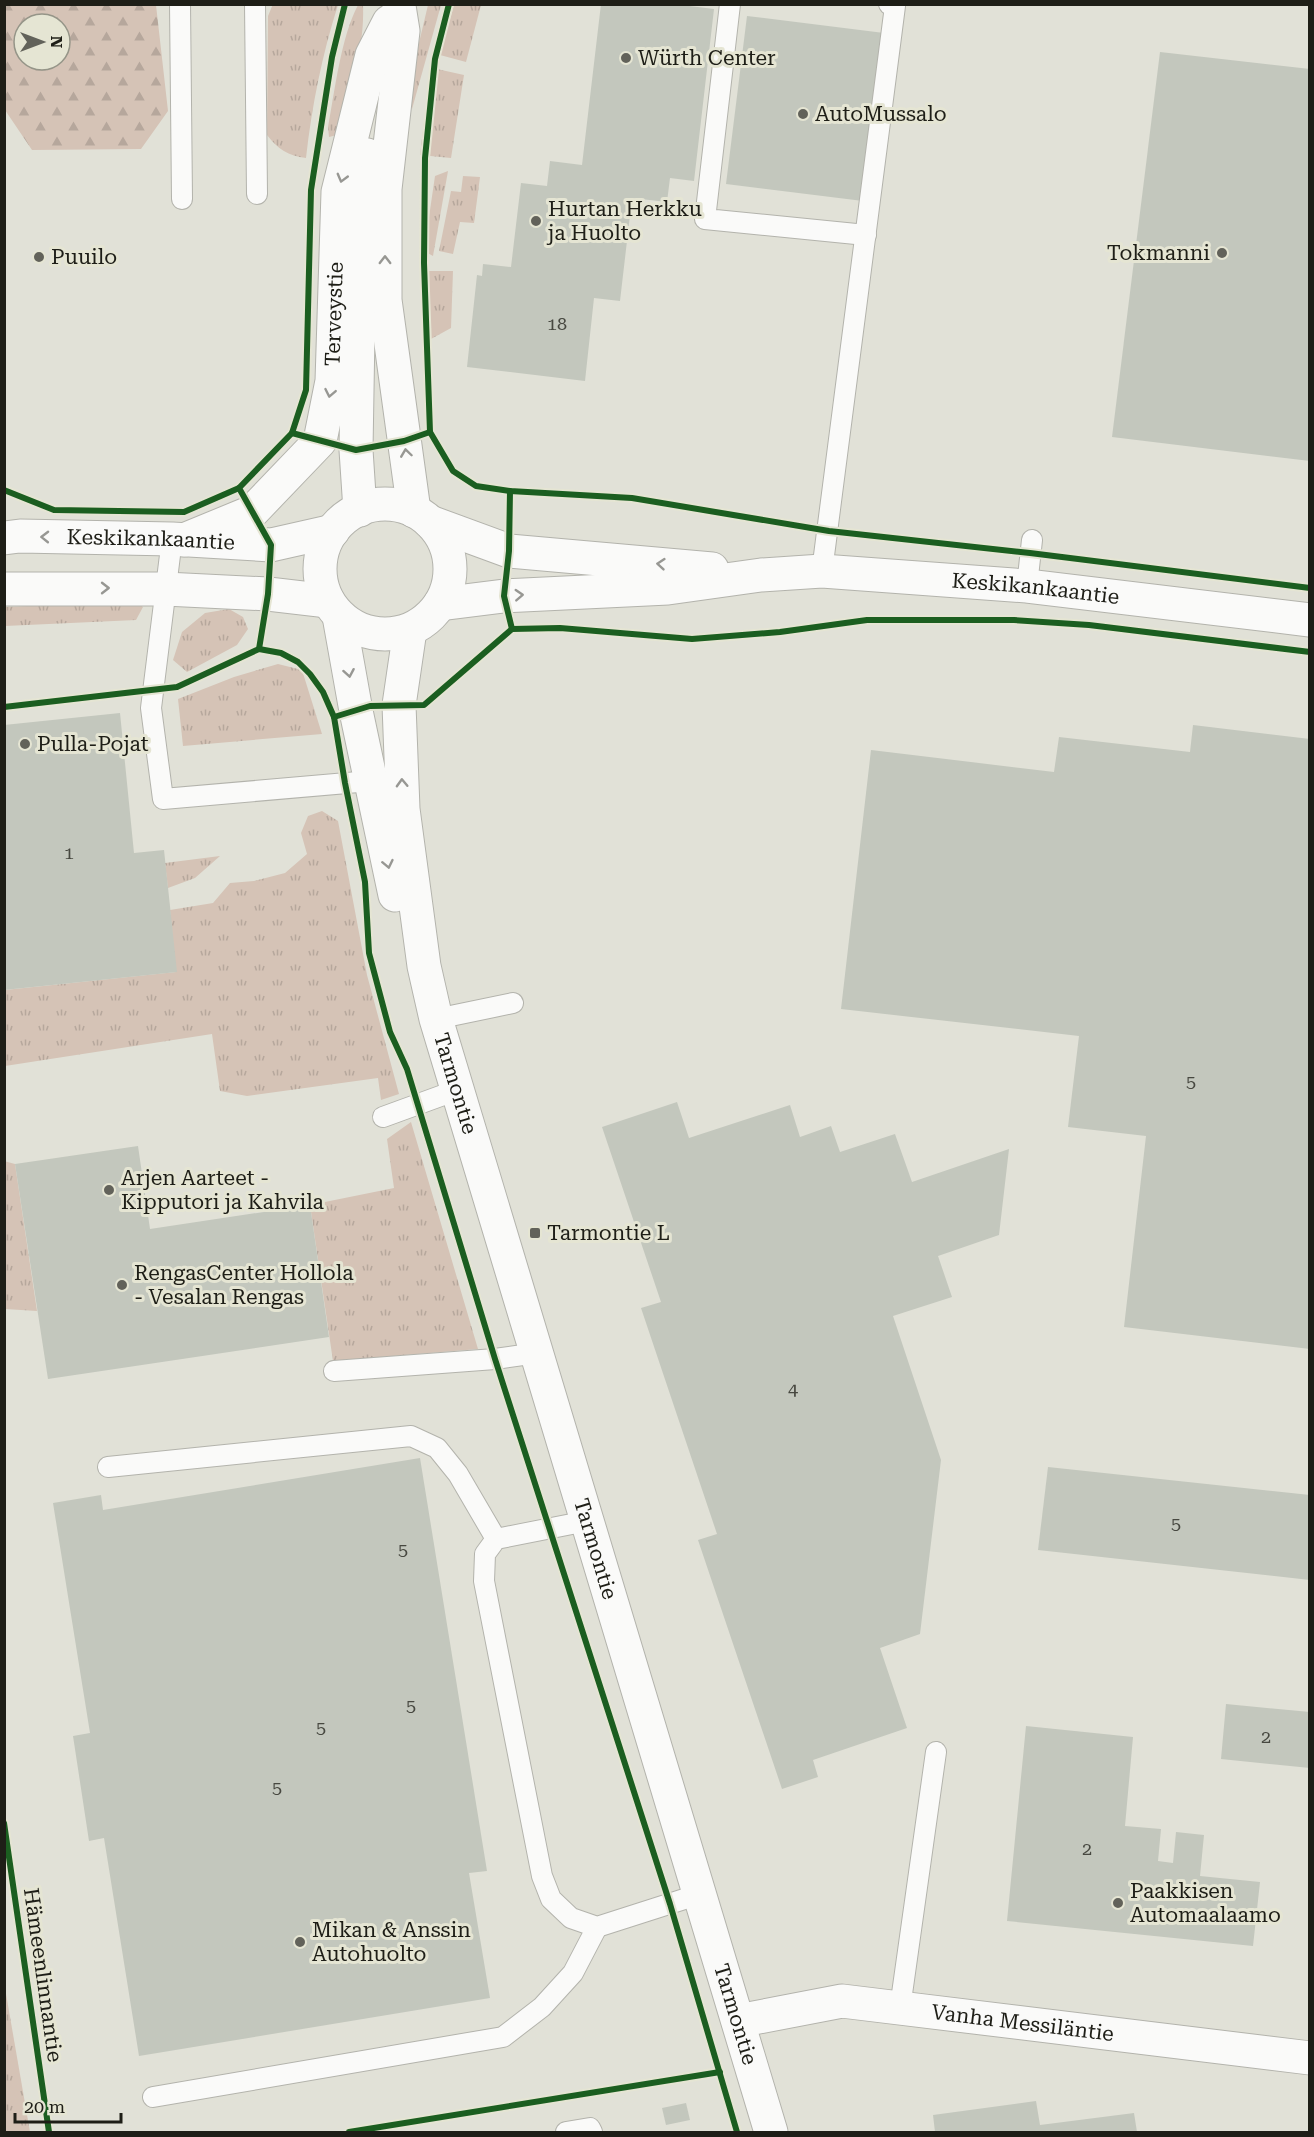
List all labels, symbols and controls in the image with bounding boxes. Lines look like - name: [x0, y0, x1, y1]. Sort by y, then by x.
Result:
- north arrow: [12, 12, 72, 72]
- text: N: [47, 36, 66, 48]
- place label: Würth Center: [638, 46, 776, 70]
- marker: Würth Center: [619, 51, 633, 65]
- place label: AutoMussalo: [815, 102, 947, 126]
- marker: AutoMussalo: [796, 107, 810, 121]
- one-way arrow: [336, 172, 349, 182]
- place label: Hurtan Herkku ja Huolto: [546, 197, 702, 245]
- marker: Hurtan Herkku ja Huolto: [529, 214, 543, 228]
- place label: Tokmanni: [1107, 241, 1210, 265]
- place label: Puuilo: [51, 245, 117, 269]
- marker: Tokmanni: [1215, 246, 1229, 260]
- marker: Puuilo: [32, 250, 46, 264]
- one-way arrow: [379, 255, 391, 264]
- street label: Terveystie: [320, 261, 348, 367]
- house number: 18: [547, 313, 567, 334]
- one-way arrow: [324, 387, 337, 397]
- one-way arrow: [400, 449, 412, 458]
- street label: Keskikankaantie: [66, 525, 236, 555]
- one-way arrow: [40, 531, 49, 543]
- one-way arrow: [657, 558, 666, 571]
- street label: Keskikankaantie: [951, 569, 1121, 609]
- one-way arrow: [100, 582, 109, 595]
- one-way arrow: [514, 589, 523, 602]
- one-way arrow: [342, 668, 355, 678]
- place label: Pulla-Pojat: [37, 732, 149, 756]
- marker: Pulla-Pojat: [18, 737, 32, 751]
- one-way arrow: [396, 778, 408, 787]
- house number: 1: [64, 842, 74, 863]
- one-way arrow: [381, 859, 394, 869]
- street label: Tarmontie: [429, 1030, 482, 1137]
- house number: 5: [1186, 1071, 1196, 1092]
- place label: Arjen Aarteet - Kipputori ja Kahvila: [121, 1166, 325, 1214]
- marker: Arjen Aarteet - Kipputori ja Kahvila: [102, 1183, 116, 1197]
- place label: Tarmontie L: [547, 1221, 670, 1245]
- marker: Tarmontie L: [528, 1226, 542, 1240]
- place label: RengasCenter Hollola - Vesalan Rengas: [134, 1261, 354, 1309]
- marker: RengasCenter Hollola - Vesalan Rengas: [115, 1278, 129, 1292]
- house number: 4: [788, 1378, 798, 1399]
- street label: Tarmontie: [569, 1495, 622, 1602]
- house number: 5: [1171, 1513, 1181, 1534]
- house number: 5: [398, 1539, 408, 1560]
- house number: 5: [406, 1695, 416, 1716]
- house number: 5: [316, 1717, 326, 1738]
- house number: 2: [1261, 1726, 1271, 1747]
- house number: 5: [272, 1777, 282, 1798]
- house number: 2: [1082, 1838, 1092, 1859]
- place label: Paakkisen Automaalaamo: [1130, 1879, 1281, 1927]
- street label: Hämeenlinnantie: [19, 1886, 67, 2064]
- marker: Paakkisen Automaalaamo: [1111, 1896, 1125, 1910]
- place label: Mikan & Anssin Autohuolto: [312, 1918, 471, 1966]
- marker: Mikan & Anssin Autohuolto: [293, 1935, 307, 1949]
- street label: Tarmontie: [709, 1961, 762, 2068]
- street label: Vanha Messiläntie: [930, 2000, 1115, 2046]
- scale bar: [15, 2086, 122, 2124]
- text: 20 m: [24, 2096, 65, 2117]

